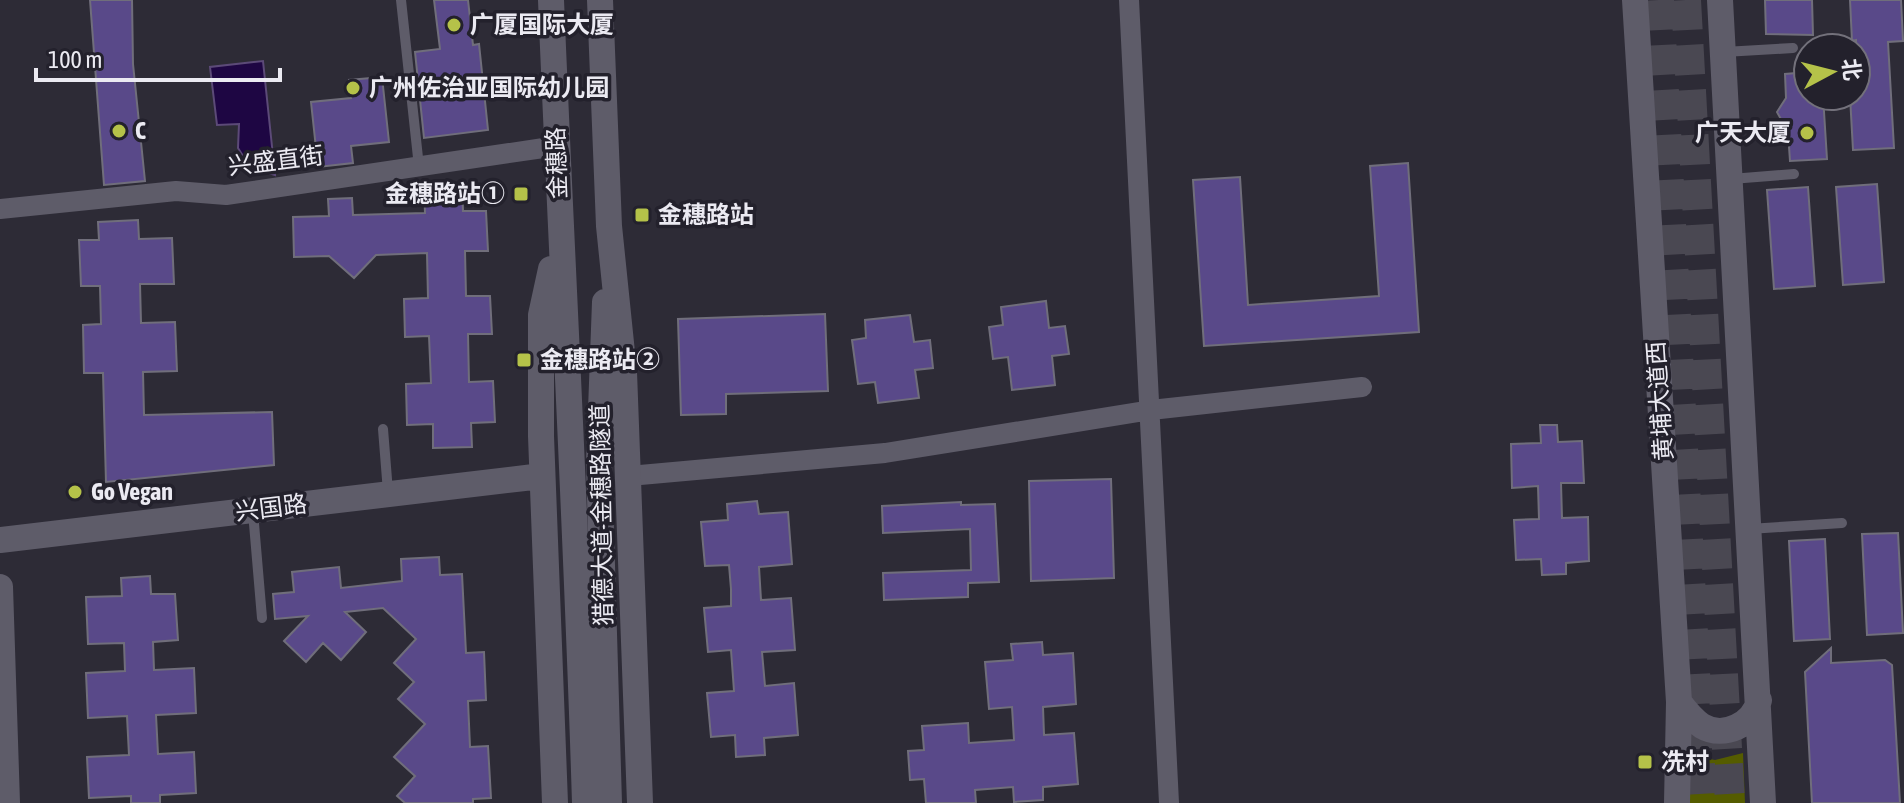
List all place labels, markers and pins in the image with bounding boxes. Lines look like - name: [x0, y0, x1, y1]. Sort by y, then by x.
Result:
- place label: 广厦国际大厦: [470, 11, 614, 38]
- marker: 广厦国际大厦: [445, 16, 463, 34]
- place label: 广州佐治亚国际幼儿园: [369, 74, 609, 101]
- marker: 广州佐治亚国际幼儿园: [344, 79, 362, 97]
- place label: C: [135, 117, 146, 144]
- place label: 广天大厦: [1695, 119, 1791, 146]
- marker: C: [110, 122, 128, 140]
- marker: 广天大厦: [1798, 124, 1816, 142]
- place label: 金穗路站①: [385, 180, 505, 207]
- marker: 金穗路站①: [512, 185, 530, 203]
- place label: 金穗路站: [658, 201, 754, 228]
- marker: 金穗路站: [633, 206, 651, 224]
- place label: 金穗路站②: [540, 346, 660, 373]
- marker: 金穗路站②: [515, 351, 533, 369]
- place label: Go Vegan: [91, 478, 173, 505]
- marker: Go Vegan: [66, 483, 84, 501]
- place label: 冼村: [1661, 748, 1709, 775]
- marker: 冼村: [1636, 753, 1654, 771]

